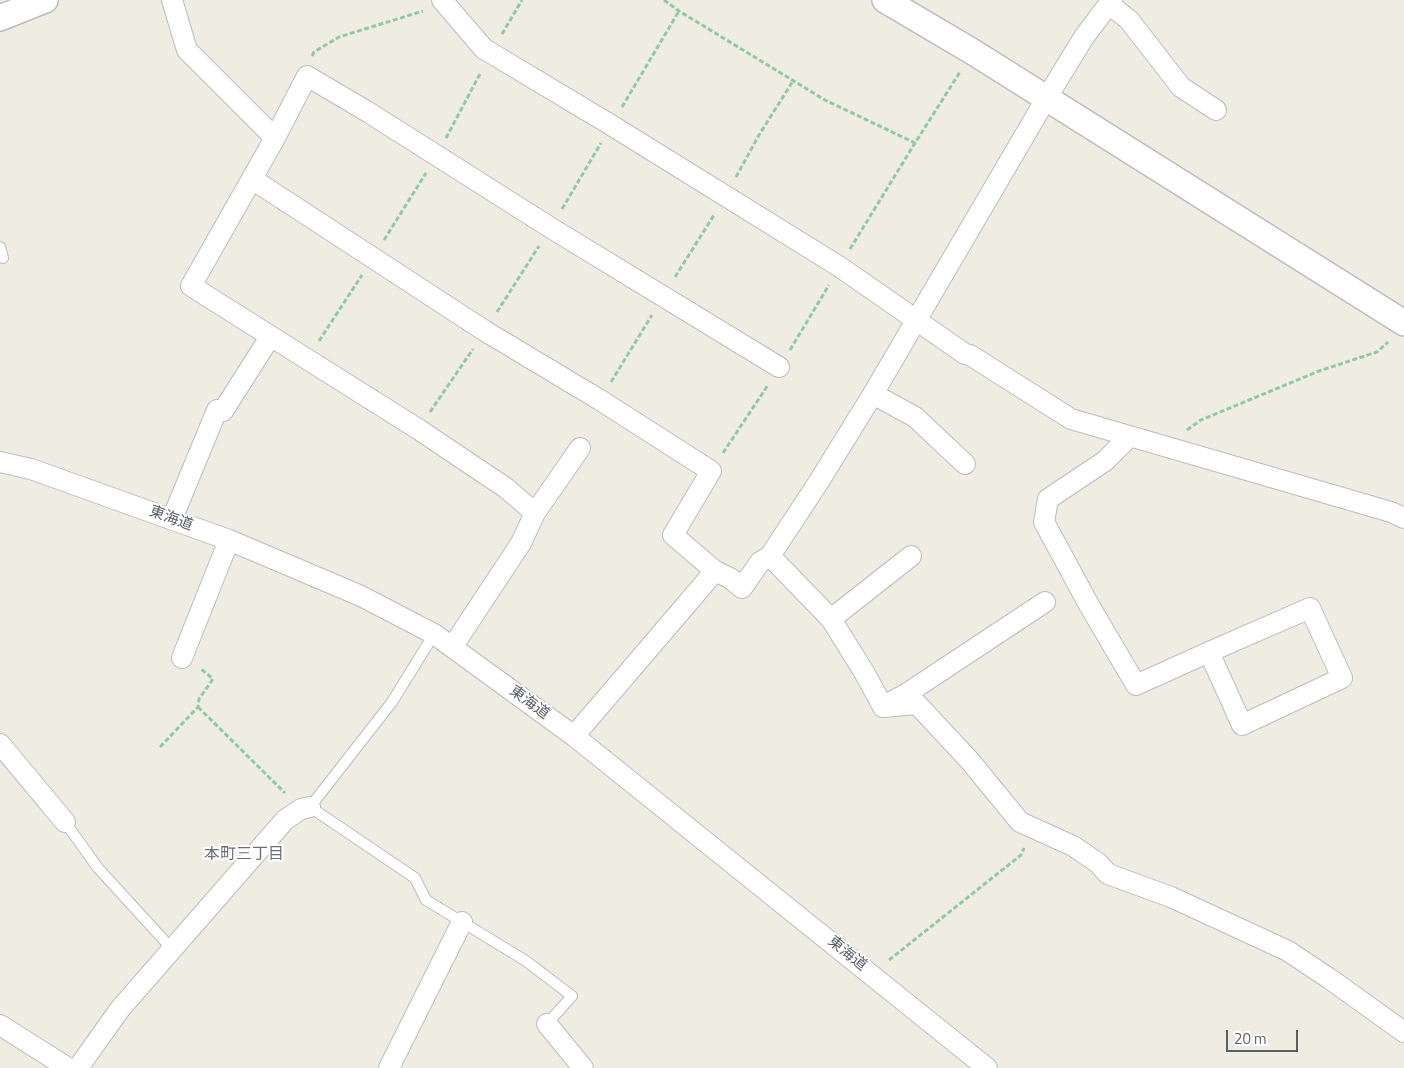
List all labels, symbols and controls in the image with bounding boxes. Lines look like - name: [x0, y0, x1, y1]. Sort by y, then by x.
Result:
- street label: 東海道: [147, 503, 195, 535]
- street label: 東海道: [506, 682, 552, 724]
- district label: 本町三丁目: [204, 845, 284, 865]
- street label: 東海道: [824, 933, 870, 975]
- scale bar: [1229, 1020, 1302, 1052]
- text: 20 m: [1234, 1027, 1267, 1050]

